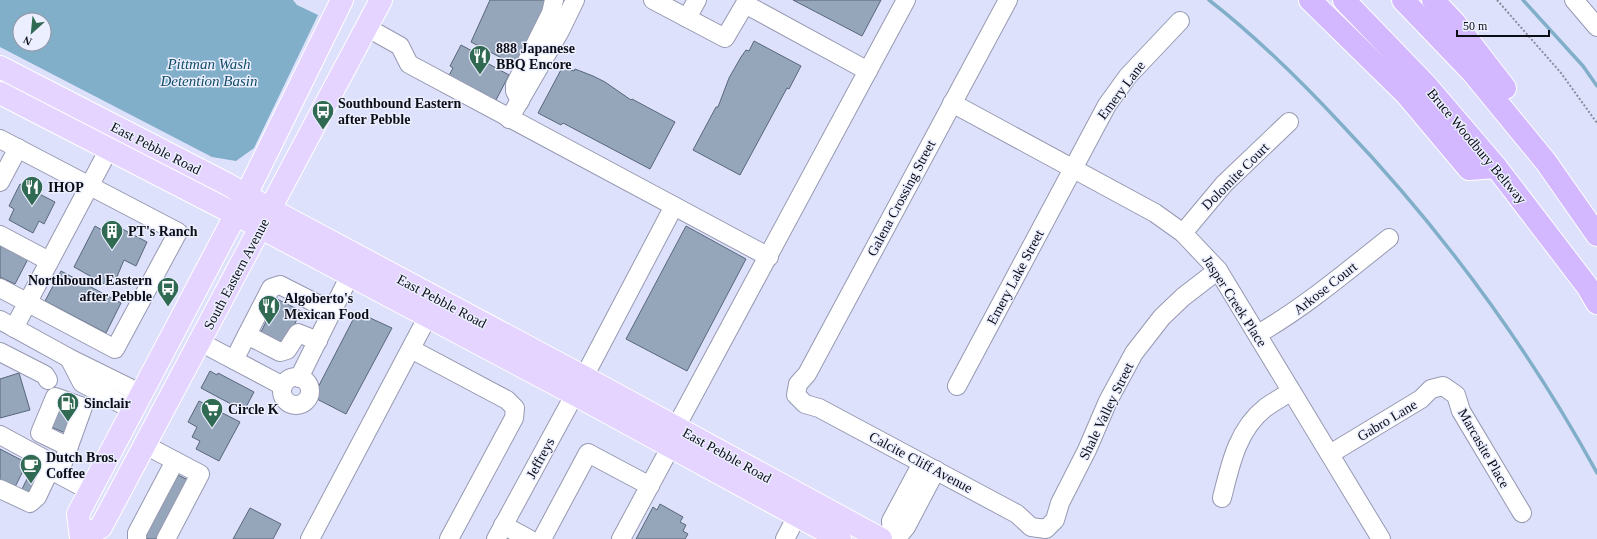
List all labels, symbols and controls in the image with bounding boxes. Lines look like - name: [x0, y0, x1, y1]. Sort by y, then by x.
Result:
- north arrow: [12, 12, 52, 52]
- scale bar: [1457, 12, 1549, 38]
- text: 50 m: [1463, 19, 1488, 33]
- text: N: [21, 34, 34, 48]
- place label: 888 Japanese BBQ Encore: [496, 41, 575, 72]
- restaurant icon: 888 Japanese BBQ Encore: [467, 43, 493, 76]
- water label: Pittman Wash Detention Basin: [159, 56, 258, 89]
- street label: Emery Lane: [1095, 58, 1148, 122]
- street label: Bruce Woodbury Beltway: [1424, 86, 1529, 207]
- place label: Southbound Eastern after Pebble: [338, 96, 462, 127]
- bus stop icon: Southbound Eastern after Pebble: [310, 98, 336, 131]
- street label: East Pebble Road: [108, 119, 203, 178]
- street label: Galena Crossing Street: [865, 138, 938, 259]
- street label: Dolomite Court: [1199, 140, 1272, 213]
- restaurant icon: IHOP: [19, 174, 45, 207]
- place label: IHOP: [48, 180, 84, 195]
- street label: South Eastern Avenue: [201, 216, 272, 332]
- building icon: PT's Ranch: [99, 218, 125, 251]
- place label: PT's Ranch: [128, 224, 198, 239]
- street label: Emery Lake Street: [984, 227, 1047, 327]
- street label: Jasper Creek Place: [1199, 253, 1270, 350]
- street label: Arkose Court: [1291, 259, 1360, 318]
- street label: East Pebble Road: [395, 272, 489, 331]
- place label: Northbound Eastern after Pebble: [28, 273, 152, 304]
- bus stop icon: Northbound Eastern after Pebble: [155, 275, 181, 308]
- place label: Algoberto's Mexican Food: [284, 291, 369, 322]
- restaurant icon: Algoberto's Mexican Food: [256, 293, 282, 326]
- street label: Shale Valley Street: [1076, 360, 1137, 462]
- fuel station icon: Sinclair: [55, 390, 81, 423]
- place label: Sinclair: [84, 396, 131, 411]
- supermarket icon: Circle K: [199, 396, 225, 429]
- street label: Gabro Lane: [1355, 397, 1420, 444]
- place label: Circle K: [228, 402, 279, 417]
- street label: Marcasite Place: [1455, 406, 1512, 491]
- street label: East Pebble Road: [680, 425, 774, 486]
- street label: Calcite Cliff Avenue: [867, 429, 975, 496]
- street label: Jeffreys: [523, 435, 557, 481]
- place label: Dutch Bros. Coffee: [46, 450, 117, 481]
- cafe icon: Dutch Bros. Coffee: [18, 452, 44, 485]

